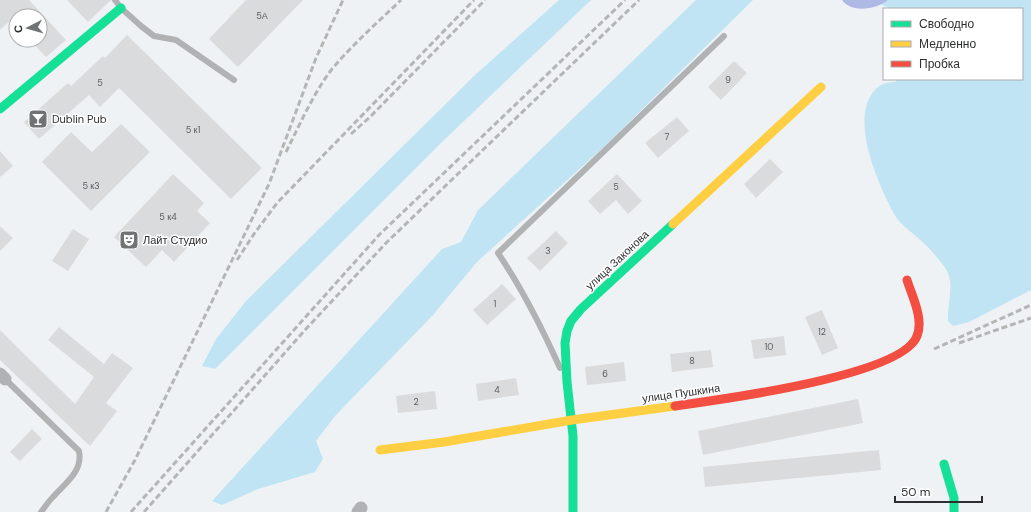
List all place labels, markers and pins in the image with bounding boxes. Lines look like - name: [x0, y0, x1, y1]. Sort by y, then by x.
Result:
- bar icon: Dublin Pub: [27, 108, 49, 130]
- place label: Dublin Pub: [52, 112, 107, 126]
- theatre icon: Лайт Студио: [118, 229, 140, 251]
- place label: Лайт Студио: [143, 233, 207, 247]

